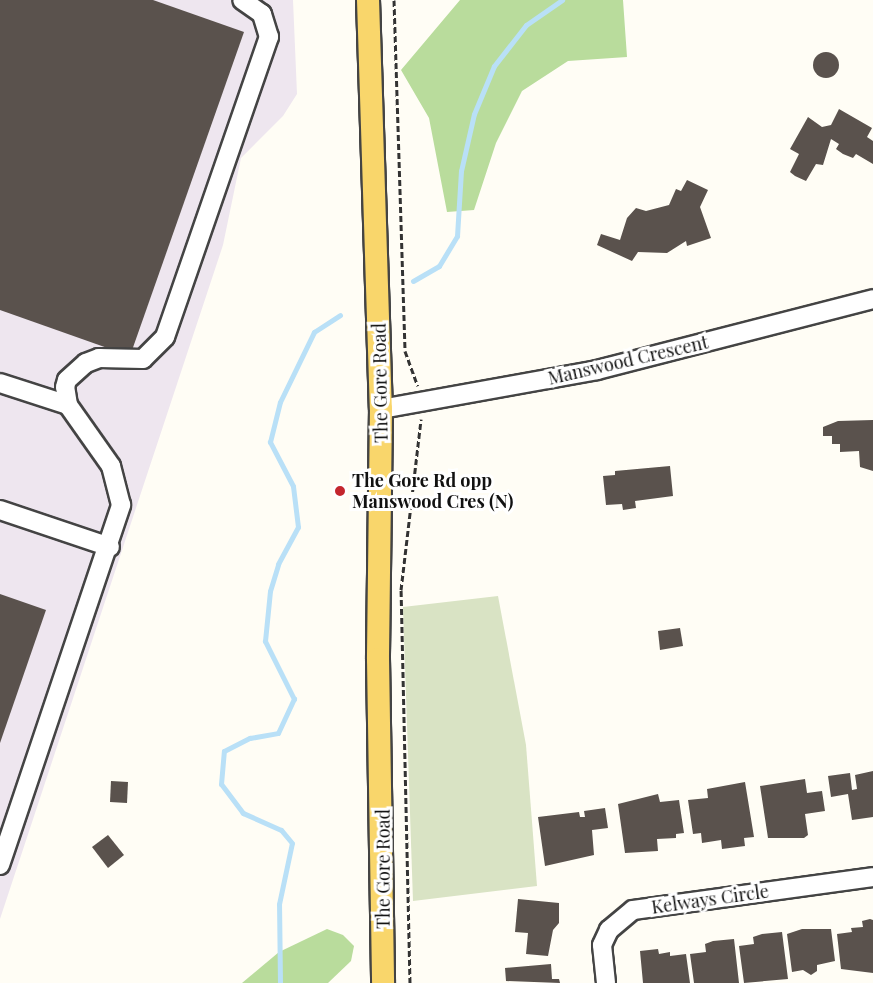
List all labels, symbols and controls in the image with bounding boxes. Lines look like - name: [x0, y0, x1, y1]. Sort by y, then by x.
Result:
- street label: The Gore Road: [368, 323, 392, 443]
- street label: Manswood Crescent: [546, 331, 710, 389]
- place label: The Gore Rd opp Manswood Cres (N): [352, 470, 514, 512]
- marker: The Gore Rd opp Manswood Cres (N): [333, 484, 347, 498]
- street label: The Gore Road: [372, 809, 394, 929]
- street label: Kelways Circle: [650, 880, 770, 918]

